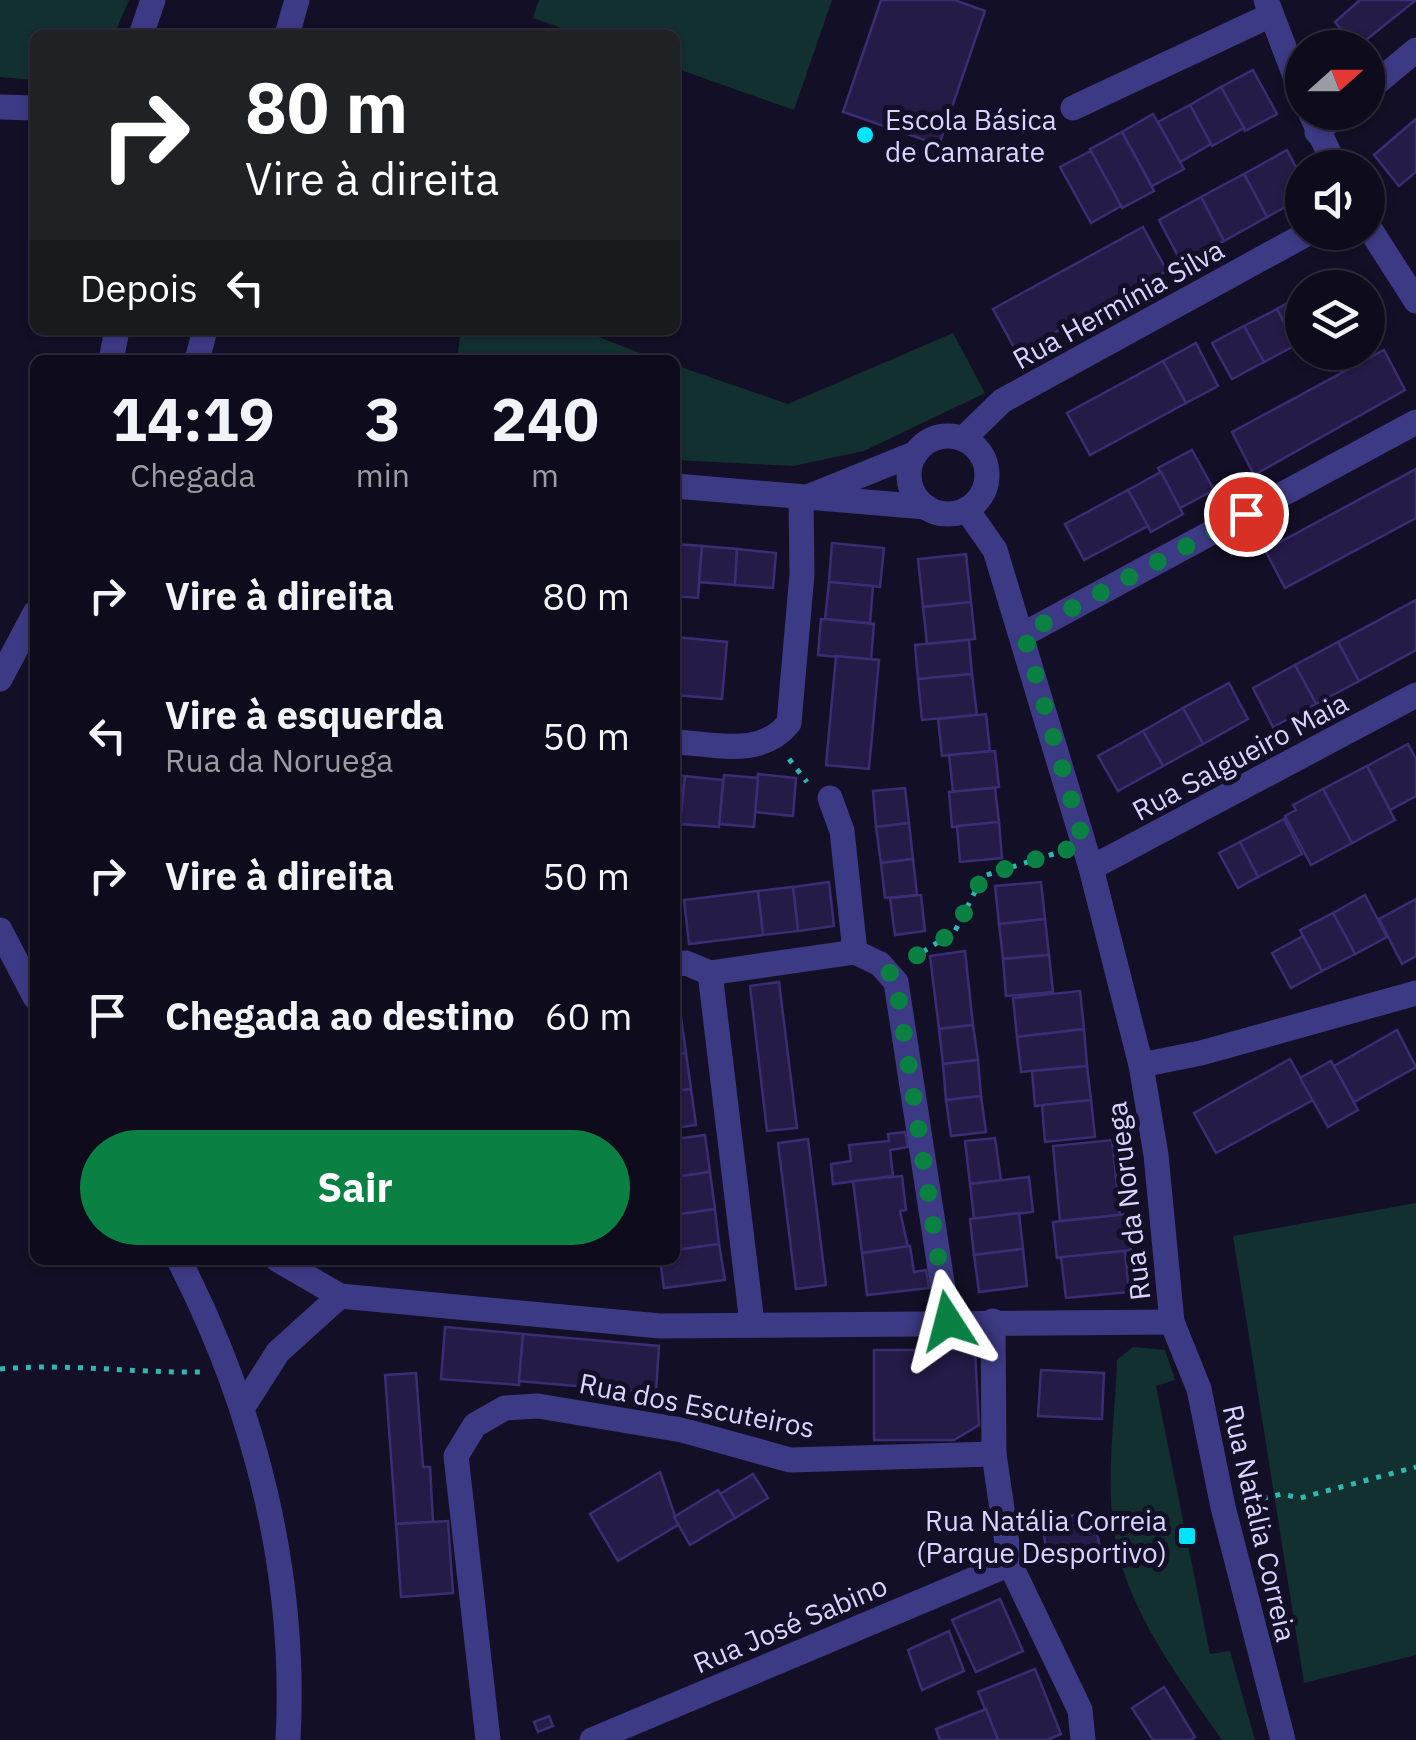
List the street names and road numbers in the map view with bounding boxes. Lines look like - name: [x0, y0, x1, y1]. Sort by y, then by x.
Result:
- street label: Rua Hermínia Silva: [1006, 231, 1230, 377]
- street label: Rua Salgueiro Maia: [1126, 683, 1354, 828]
- street label: Rua da Noruega: [1097, 1100, 1159, 1302]
- street label: Rua dos Escuteiros: [576, 1364, 818, 1446]
- street label: Rua Natália Correia: [1215, 1401, 1305, 1645]
- street label: Rua José Sabino: [687, 1567, 893, 1681]

